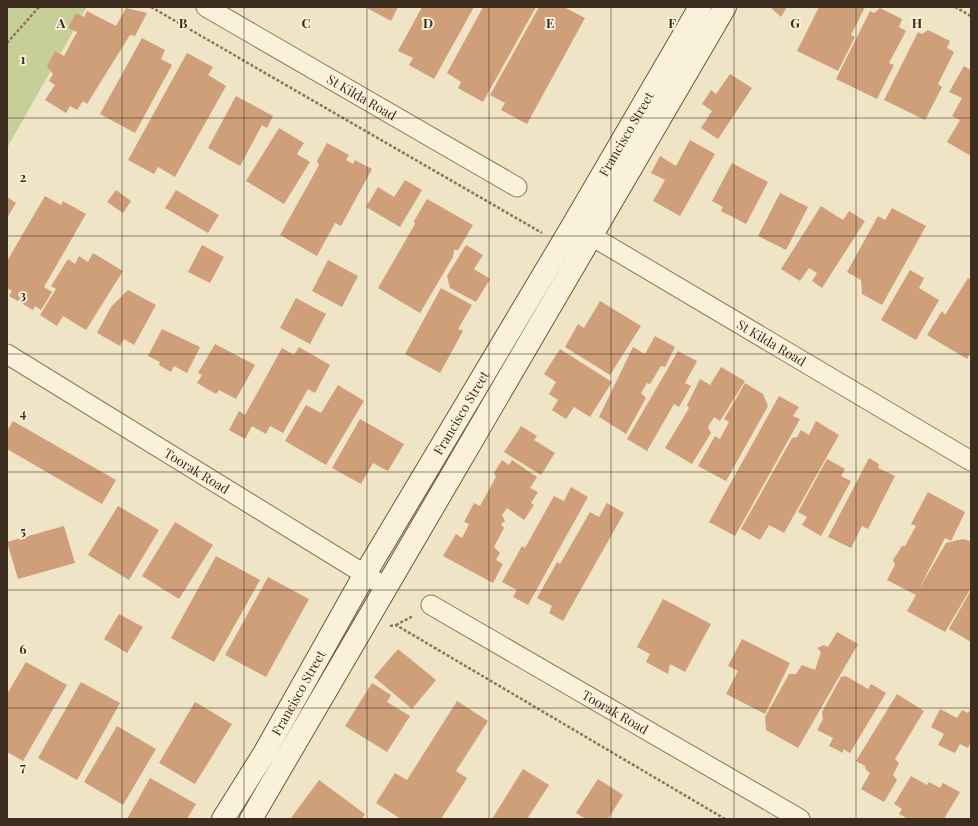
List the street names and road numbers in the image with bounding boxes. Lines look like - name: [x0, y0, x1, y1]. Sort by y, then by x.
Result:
- street label: St Kilda Road: [324, 70, 400, 124]
- street label: Francisco Street: [594, 88, 657, 179]
- street label: St Kilda Road: [734, 315, 810, 370]
- street label: Francisco Street: [429, 367, 493, 458]
- street label: Toorak Road: [161, 444, 233, 497]
- street label: Francisco Street: [267, 647, 329, 738]
- street label: Toorak Road: [579, 686, 652, 738]

